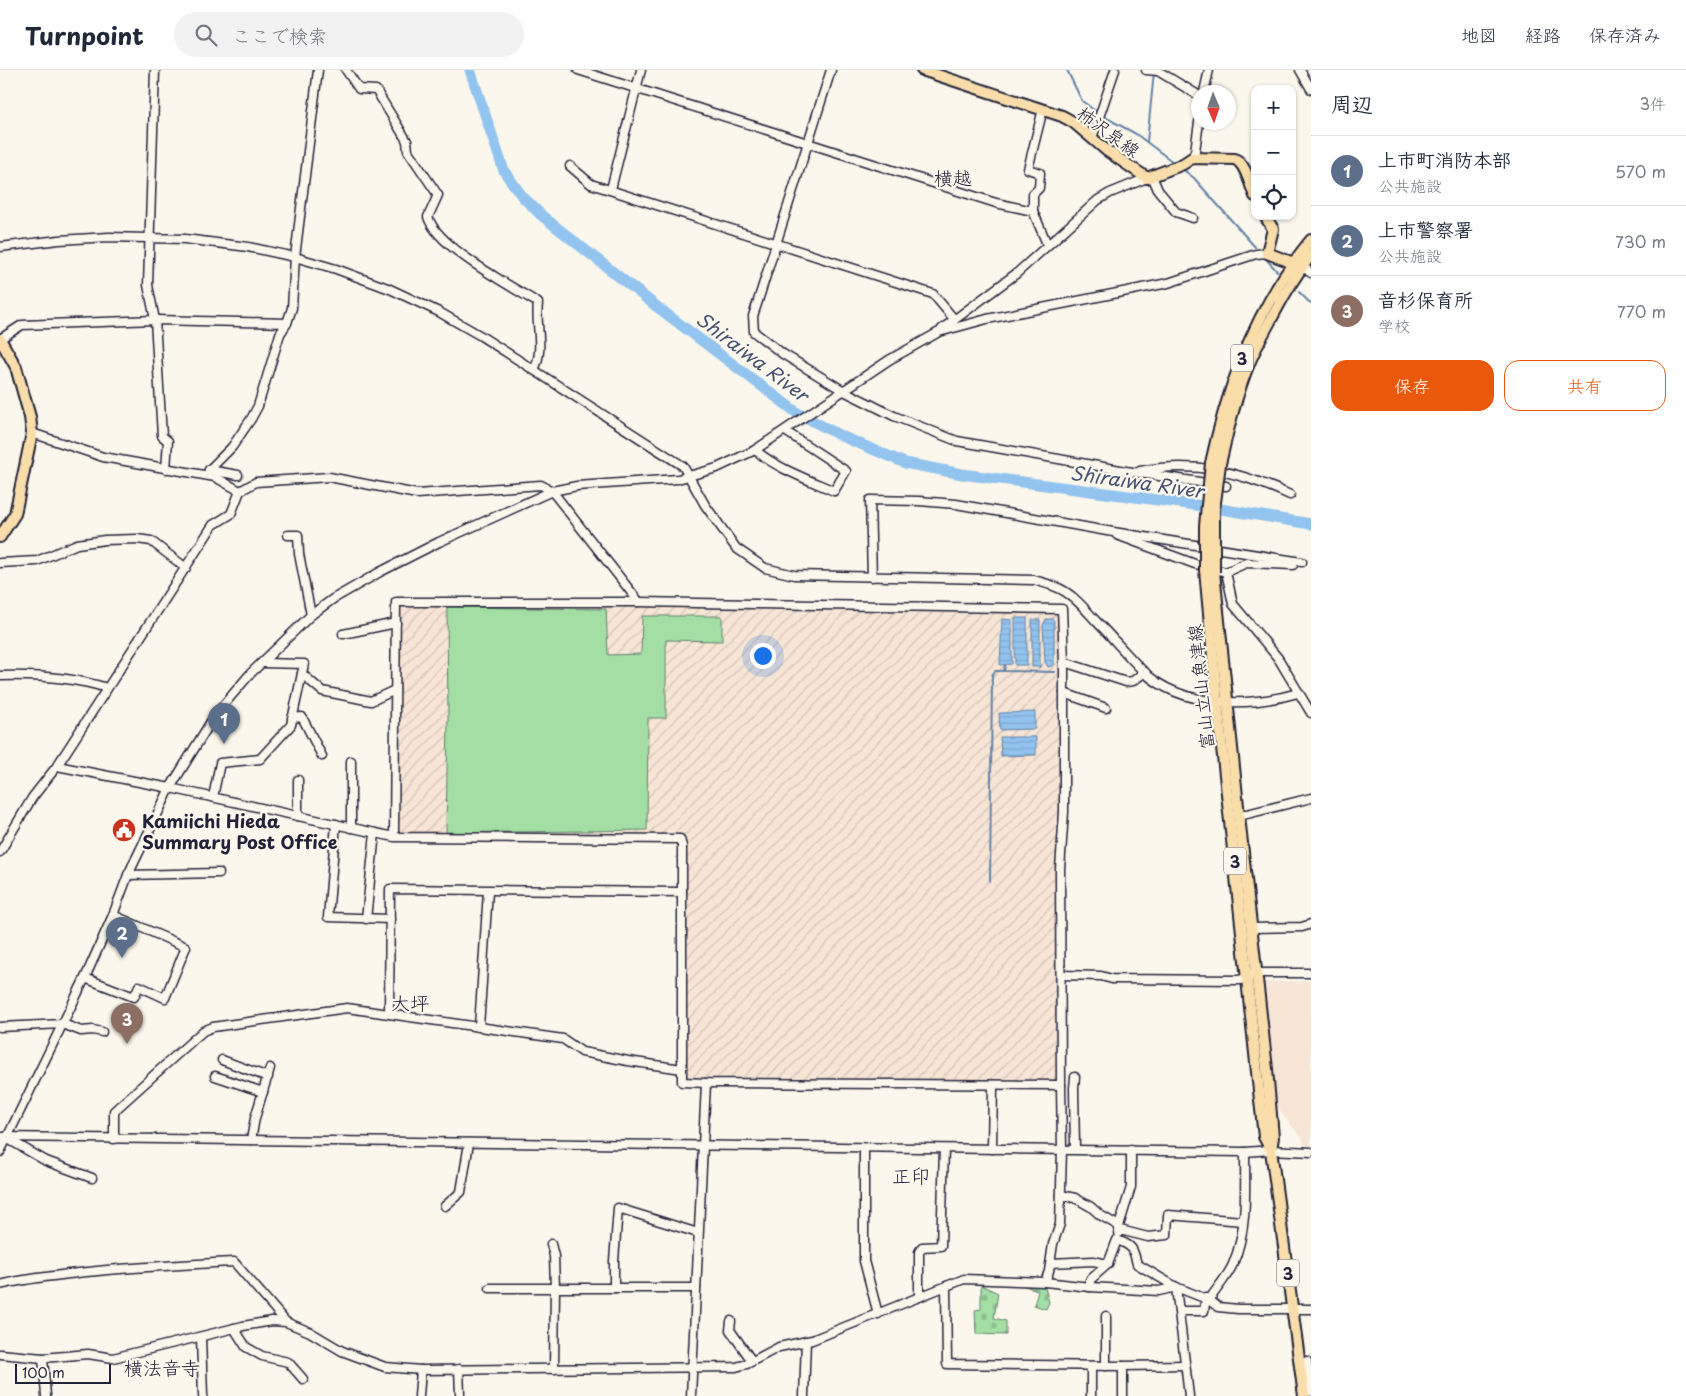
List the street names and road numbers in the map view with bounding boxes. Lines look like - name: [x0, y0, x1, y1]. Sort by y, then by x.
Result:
- street label: 柿沢泉線: [1072, 99, 1146, 163]
- road number: 3: [1231, 344, 1253, 372]
- street label: 富山立山魚津線: [1180, 623, 1220, 751]
- road number: 3: [1224, 848, 1246, 874]
- road number: 3: [1277, 1260, 1299, 1286]

